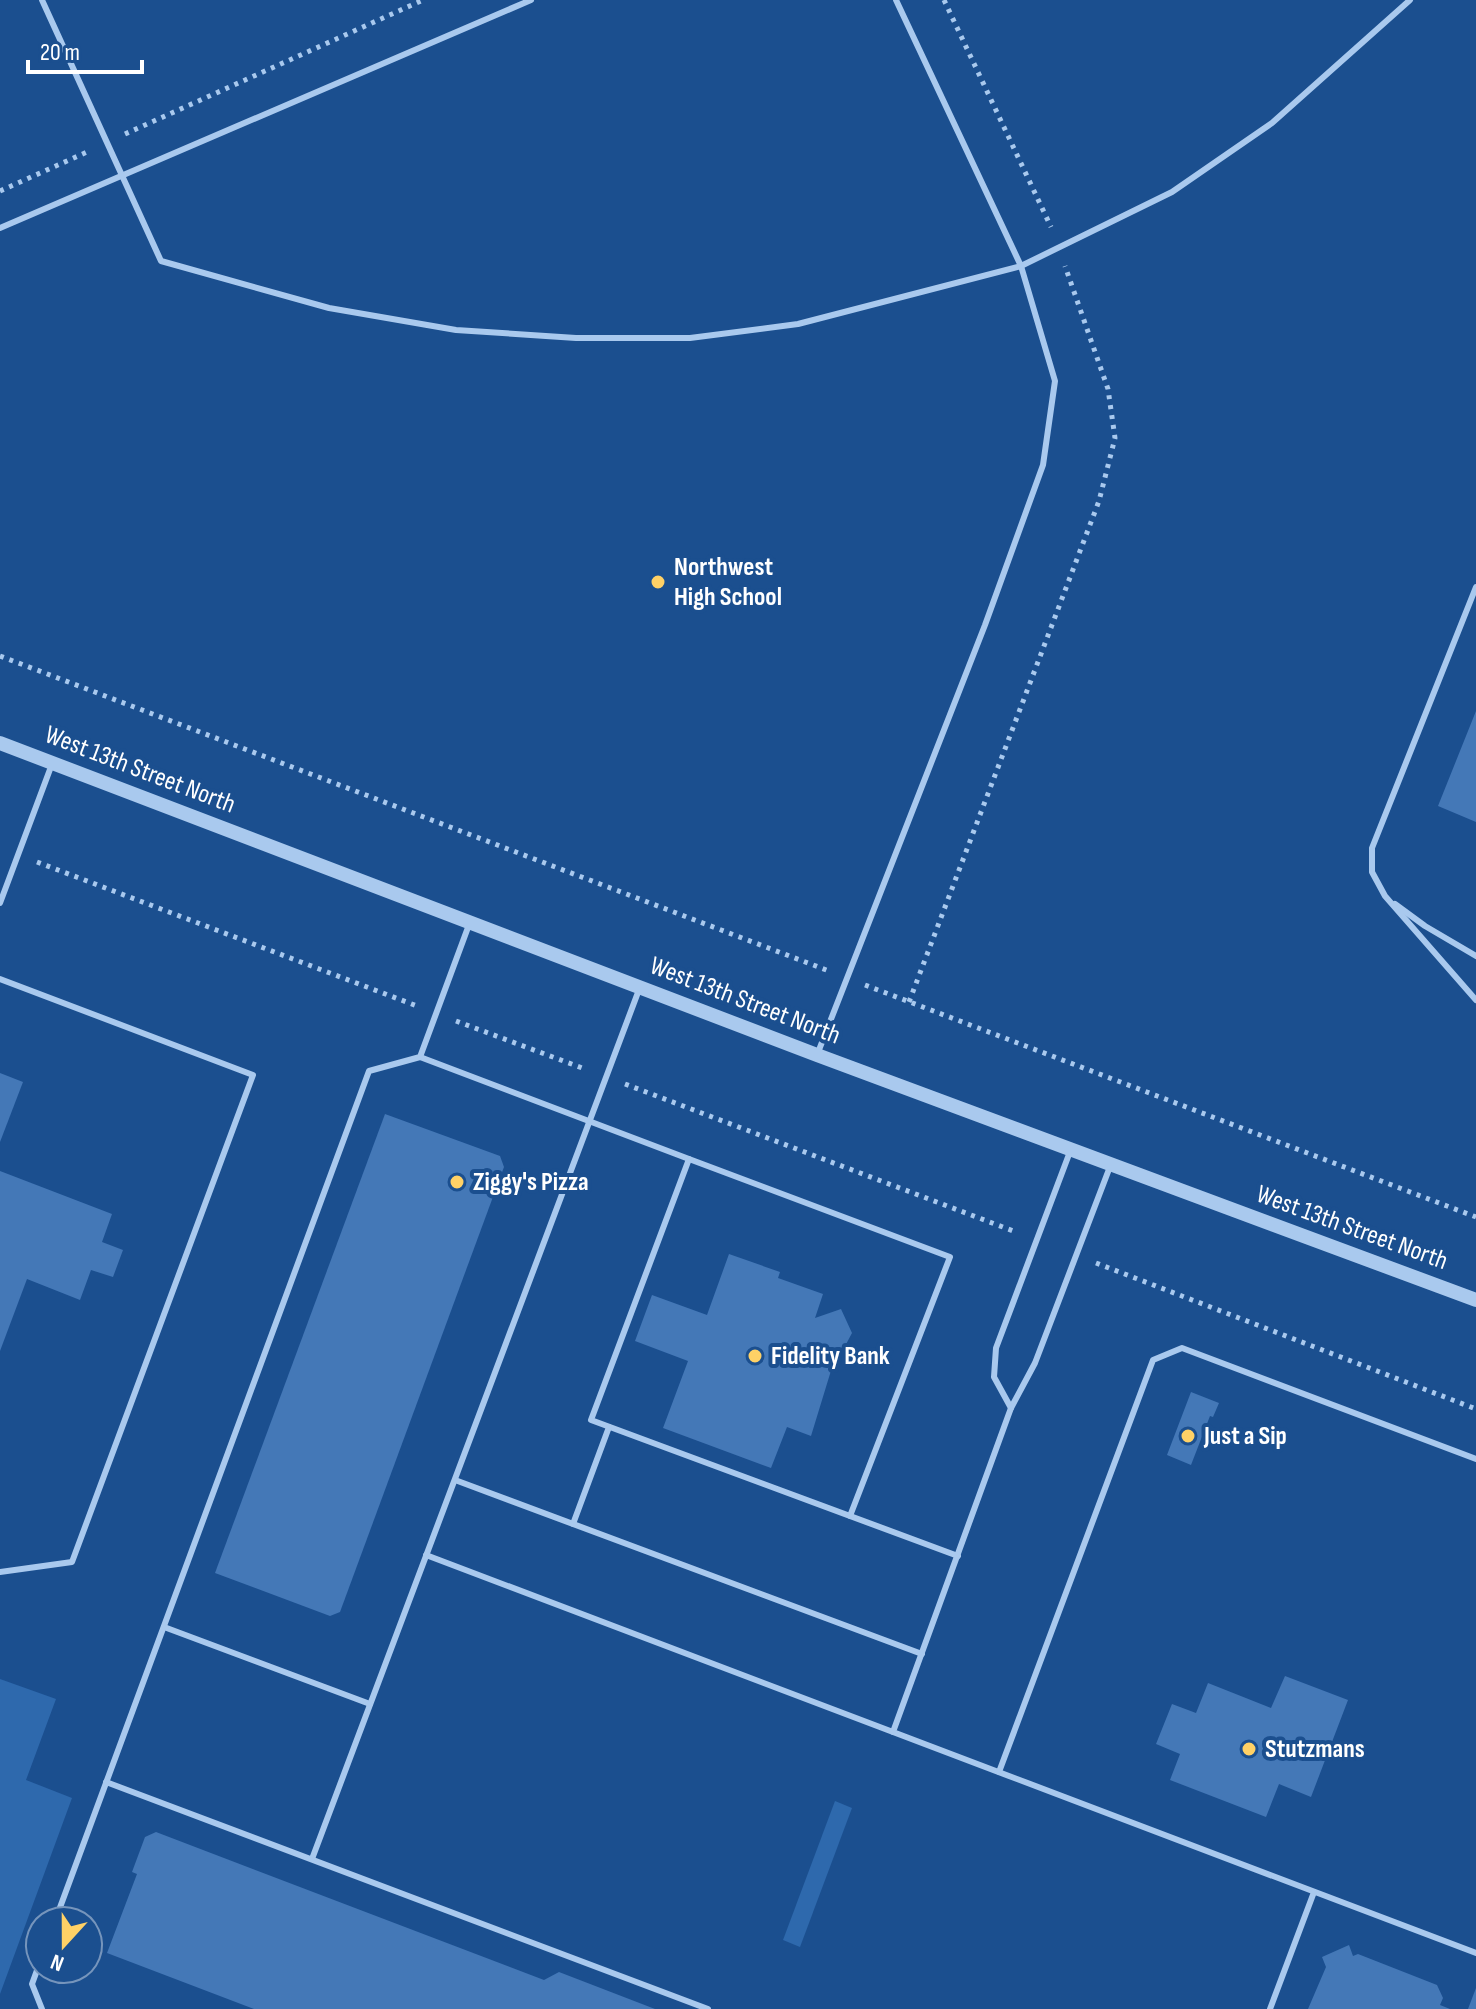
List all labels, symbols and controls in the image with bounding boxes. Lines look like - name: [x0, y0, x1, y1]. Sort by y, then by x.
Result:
- scale bar: [28, 24, 142, 74]
- text: 20 m: [40, 38, 80, 67]
- place label: Northwest High School: [674, 552, 782, 613]
- marker: Northwest High School: [649, 573, 667, 591]
- street label: West 13th Street North: [40, 719, 240, 821]
- street label: West 13th Street North: [645, 950, 845, 1052]
- place label: Ziggy's Pizza: [473, 1167, 589, 1198]
- marker: Ziggy's Pizza: [448, 1173, 466, 1191]
- street label: West 13th Street North: [1252, 1179, 1452, 1277]
- place label: Fidelity Bank: [771, 1341, 890, 1372]
- marker: Fidelity Bank: [746, 1347, 764, 1365]
- place label: Just a Sip: [1203, 1421, 1287, 1452]
- marker: Just a Sip: [1179, 1427, 1197, 1445]
- place label: Stutzmans: [1265, 1734, 1365, 1765]
- marker: Stutzmans: [1240, 1740, 1258, 1758]
- north arrow: [24, 1905, 104, 1985]
- text: N: [47, 1948, 68, 1977]

